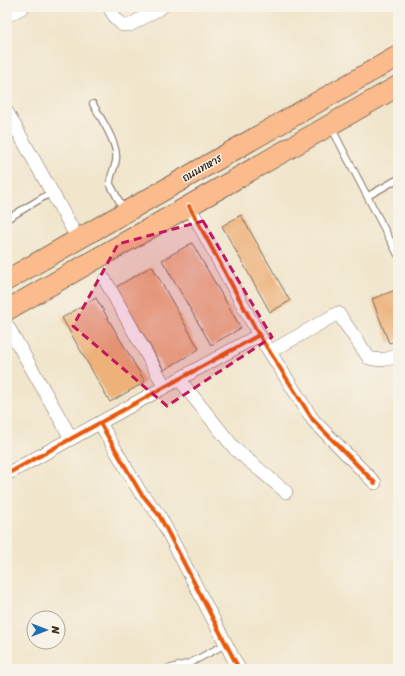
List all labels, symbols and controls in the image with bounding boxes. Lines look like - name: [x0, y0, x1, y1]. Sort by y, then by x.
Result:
- street label: ถนนทหาร: [178, 148, 227, 187]
- north arrow: [26, 610, 66, 650]
- text: N: [46, 625, 65, 634]

